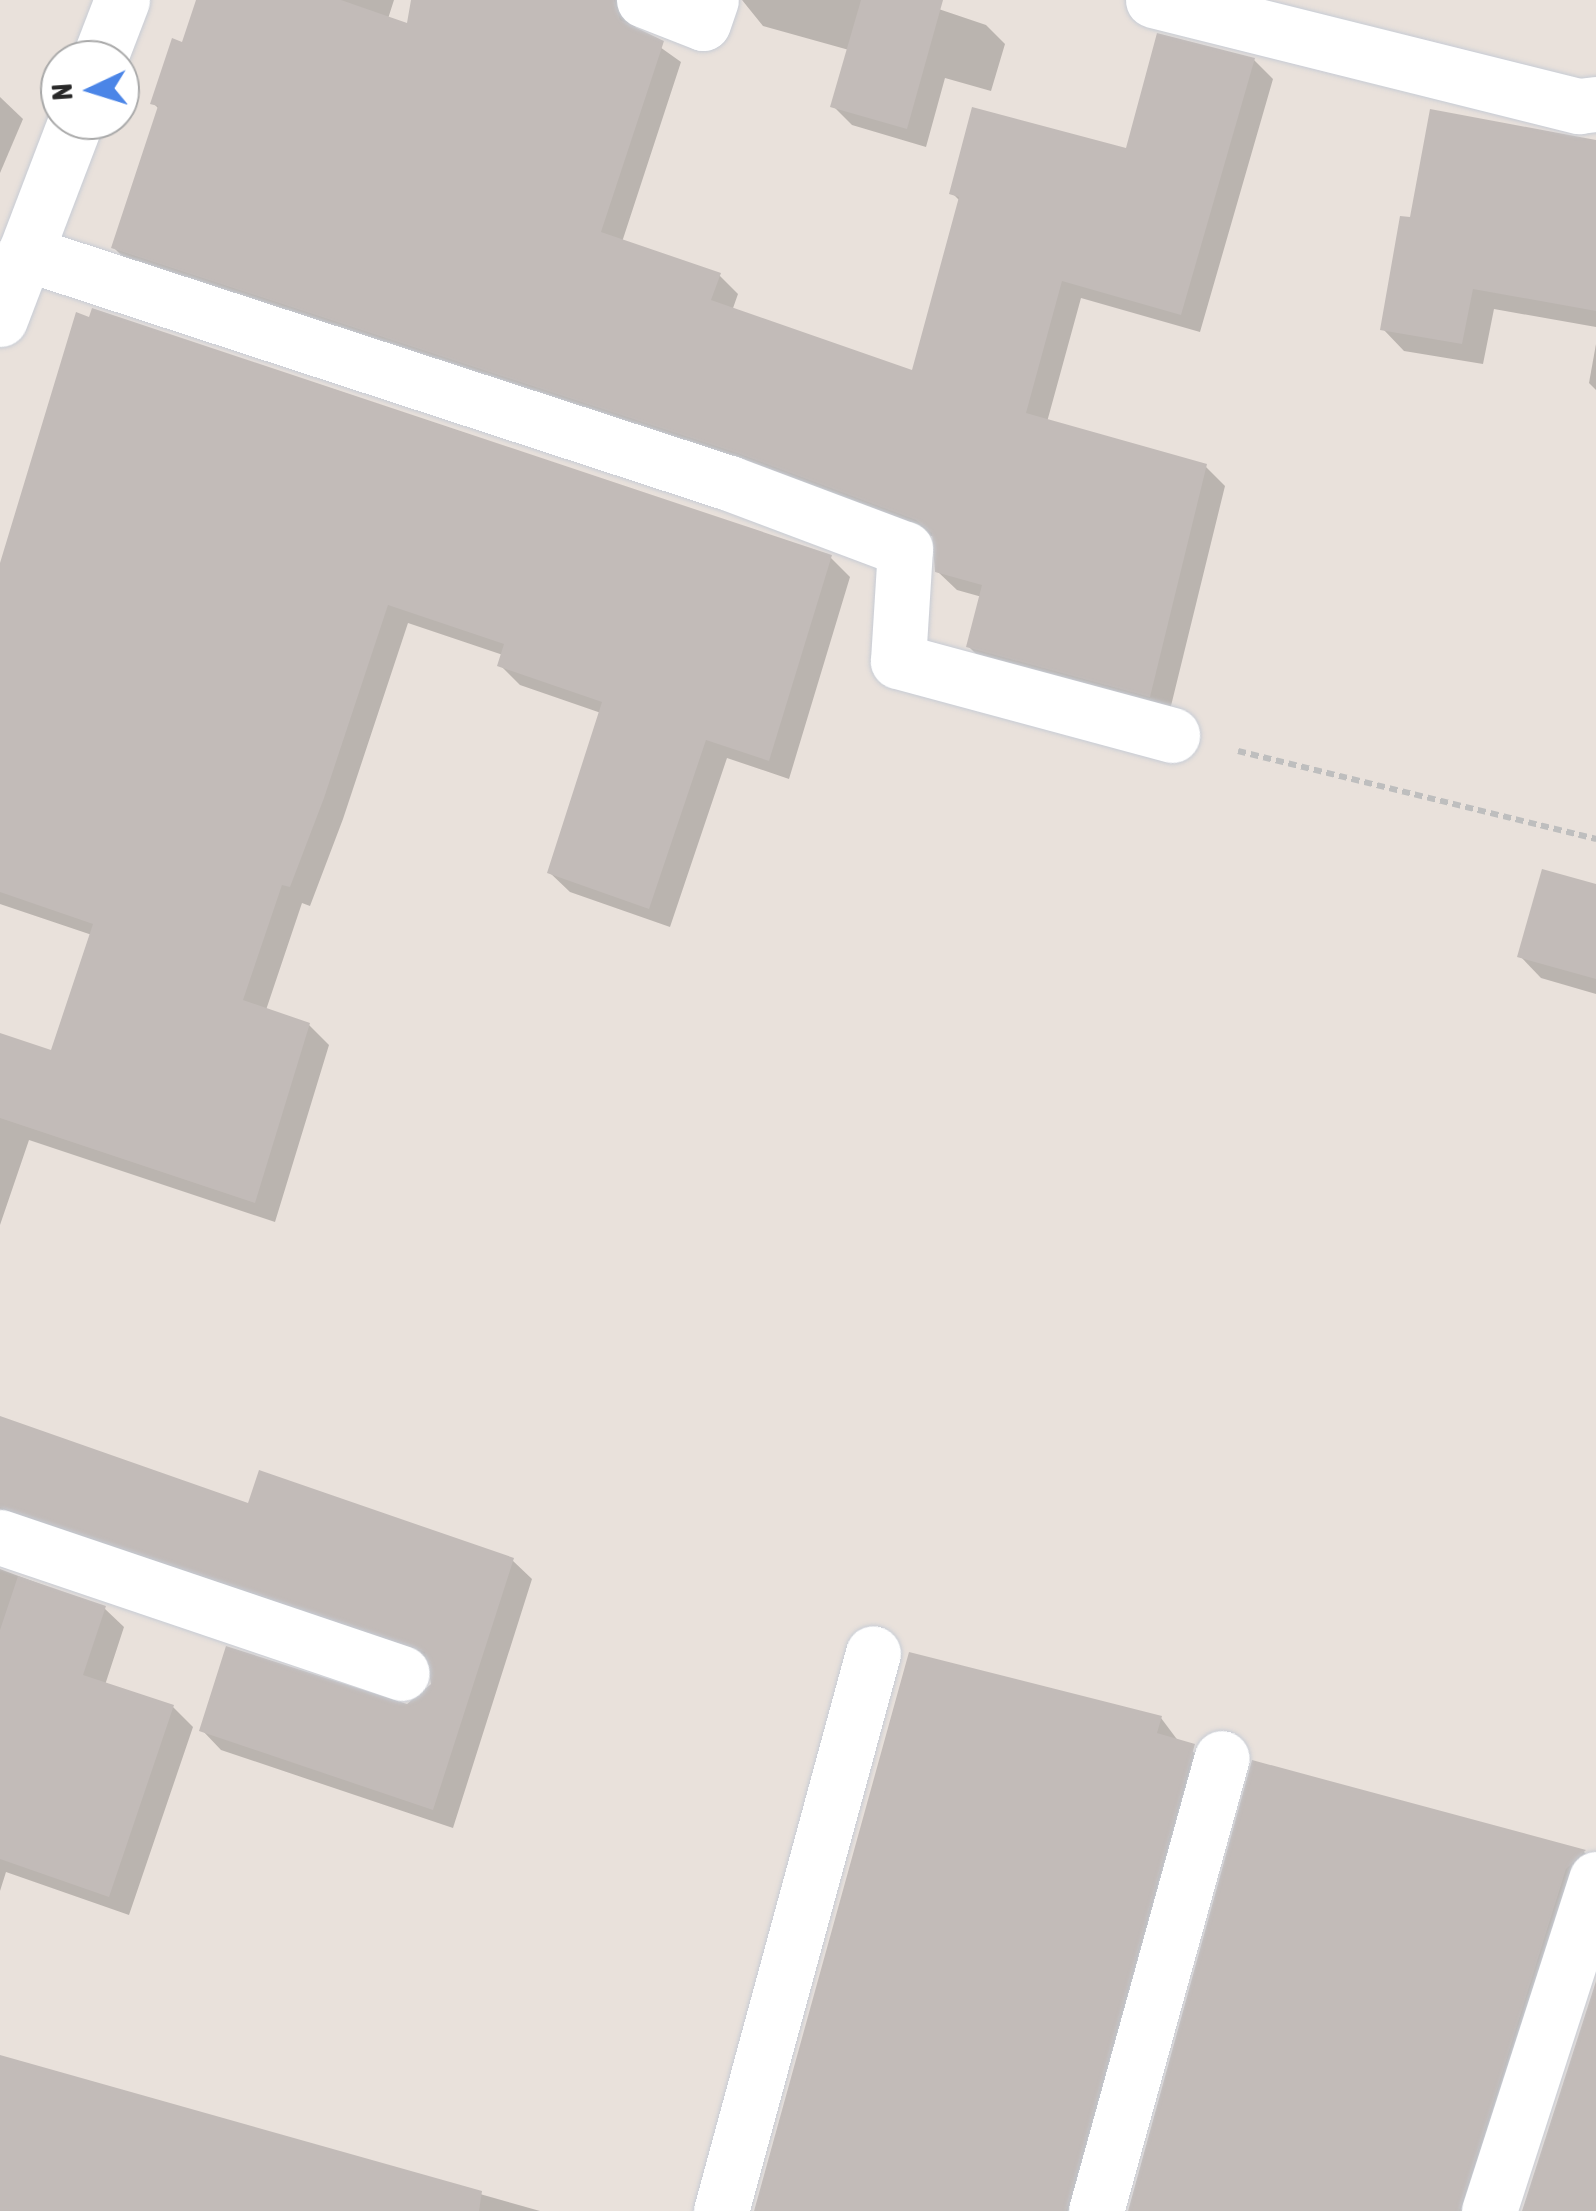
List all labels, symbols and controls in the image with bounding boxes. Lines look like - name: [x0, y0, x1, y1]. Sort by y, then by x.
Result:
- north arrow: [40, 40, 140, 140]
- text: N: [46, 83, 79, 101]

